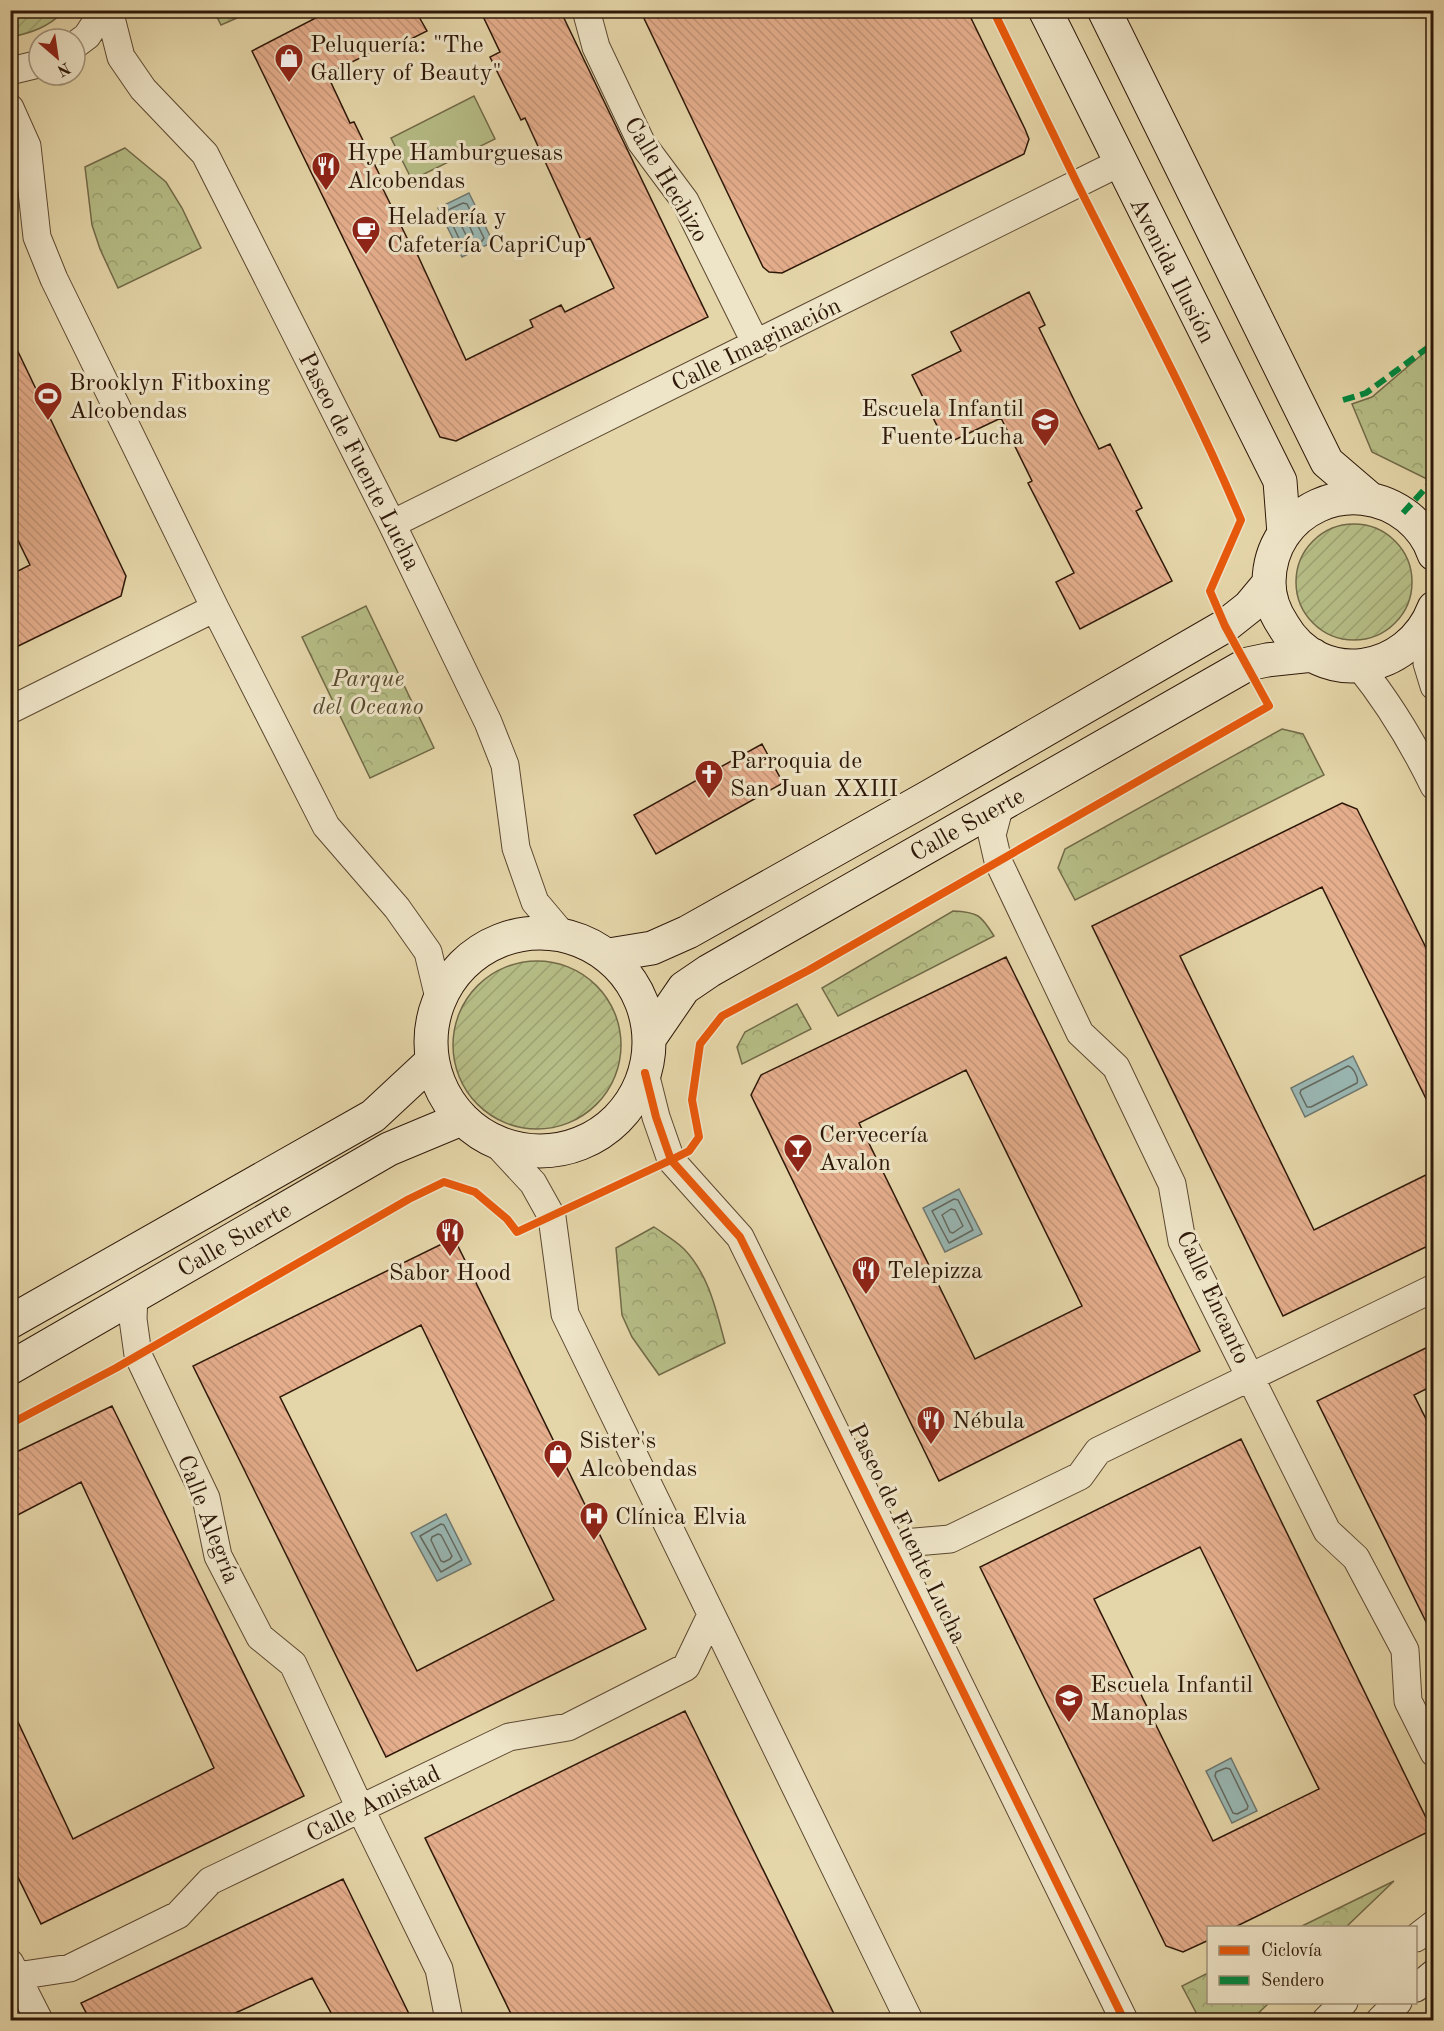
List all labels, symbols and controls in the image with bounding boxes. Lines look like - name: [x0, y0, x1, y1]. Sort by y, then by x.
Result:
- north arrow: [27, 27, 87, 87]
- place label: Peluquería: "The Gallery of Beauty": [310, 34, 502, 86]
- shop icon: Peluquería: "The Gallery of Beauty": [273, 42, 305, 84]
- text: N: [53, 58, 73, 79]
- street label: Calle Hechizo: [619, 113, 712, 247]
- place label: Hype Hamburguesas Alcobendas: [347, 142, 563, 194]
- restaurant icon: Hype Hamburguesas Alcobendas: [310, 150, 342, 192]
- street label: Avenida Ilusión: [1124, 194, 1218, 348]
- place label: Heladería y Cafetería CapriCup: [387, 206, 586, 258]
- cafe icon: Heladería y Cafetería CapriCup: [350, 214, 382, 256]
- street label: Calle Imaginación: [668, 294, 845, 397]
- street label: Paseo de Fuente Lucha: [293, 349, 424, 575]
- place label: Brooklyn Fitboxing Alcobendas: [69, 372, 270, 424]
- sports icon: Brooklyn Fitboxing Alcobendas: [32, 380, 64, 422]
- place label: Escuela Infantil Fuente Lucha: [861, 398, 1024, 450]
- school or university icon: Escuela Infantil Fuente Lucha: [1029, 406, 1061, 448]
- park label: Parque del Oceano: [313, 668, 423, 720]
- place label: Parroquia de San Juan XXIII: [730, 750, 898, 802]
- church icon: Parroquia de San Juan XXIII: [693, 758, 725, 800]
- street label: Calle Suerte: [907, 785, 1029, 867]
- place label: Cervecería Avalon: [819, 1124, 928, 1176]
- bar icon: Cervecería Avalon: [782, 1132, 814, 1174]
- street label: Calle Suerte: [174, 1199, 296, 1283]
- restaurant icon: Sabor Hood: [434, 1216, 466, 1258]
- street label: Calle Encanto: [1171, 1228, 1253, 1368]
- restaurant icon: Telepizza: [850, 1254, 882, 1296]
- place label: Telepizza: [887, 1260, 983, 1284]
- place label: Sabor Hood: [389, 1262, 511, 1286]
- restaurant icon: Nébula: [915, 1404, 947, 1446]
- place label: Nébula: [952, 1410, 1025, 1434]
- street label: Paseo de Fuente Lucha: [843, 1420, 970, 1648]
- place label: Sister's Alcobendas: [579, 1430, 697, 1482]
- shop icon: Sister's Alcobendas: [542, 1438, 574, 1480]
- street label: Calle Alegría: [172, 1452, 243, 1587]
- hospital icon: Clínica Elvia: [578, 1500, 610, 1542]
- place label: Clínica Elvia: [615, 1506, 747, 1530]
- place label: Escuela Infantil Manoplas: [1090, 1674, 1253, 1726]
- school or university icon: Escuela Infantil Manoplas: [1053, 1682, 1085, 1724]
- street label: Calle Amistad: [303, 1762, 445, 1848]
- legend: [1207, 1926, 1417, 2004]
- text: Ciclovía: [1261, 1942, 1322, 1960]
- text: Sendero: [1261, 1972, 1324, 1990]

